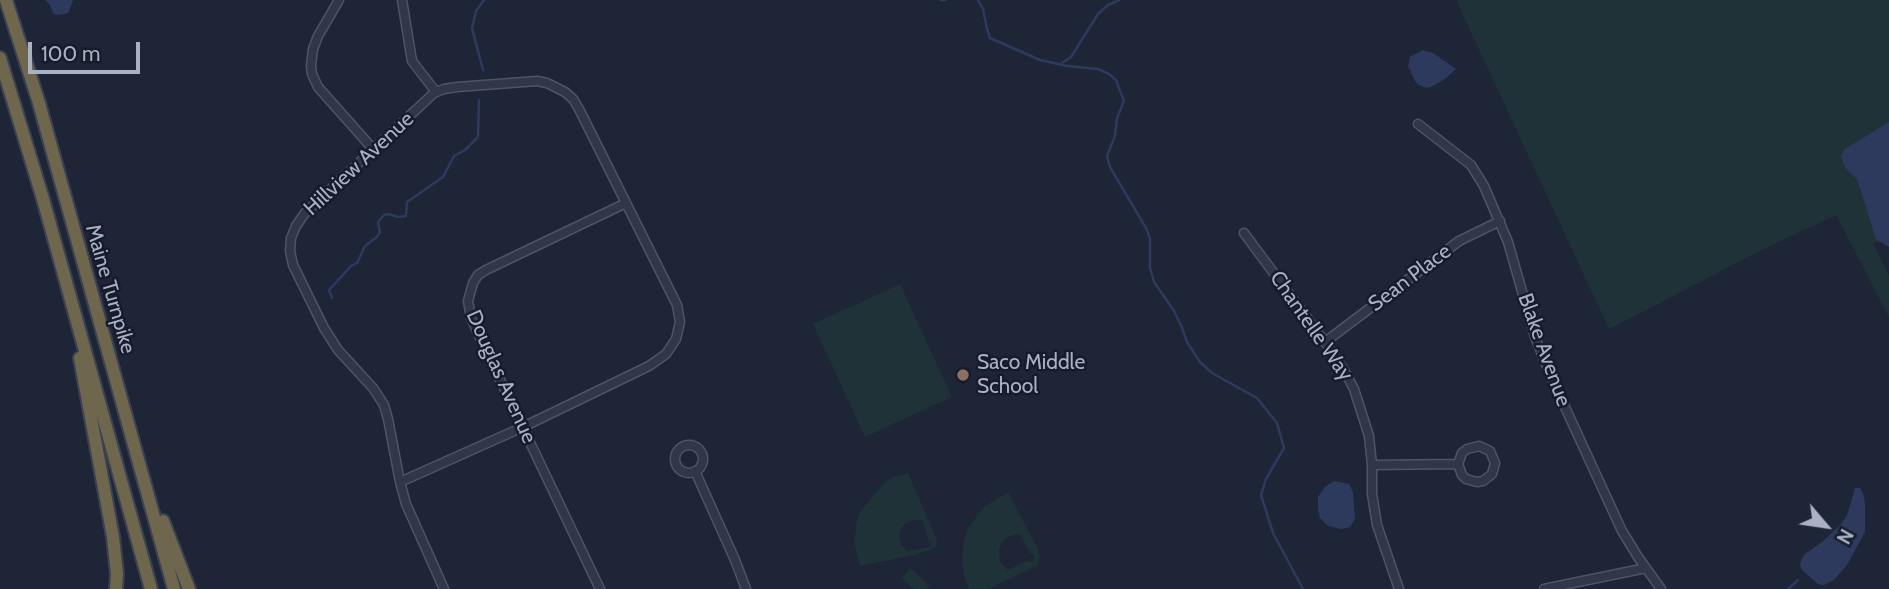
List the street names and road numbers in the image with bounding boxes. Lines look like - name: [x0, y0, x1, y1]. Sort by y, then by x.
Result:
- street label: Hillview Avenue: [299, 107, 419, 221]
- street label: Maine Turnpike: [80, 221, 140, 357]
- street label: Sean Place: [1364, 239, 1456, 317]
- street label: Chantelle Way: [1264, 266, 1358, 386]
- street label: Blake Avenue: [1512, 290, 1576, 410]
- street label: Douglas Avenue: [460, 306, 542, 448]

